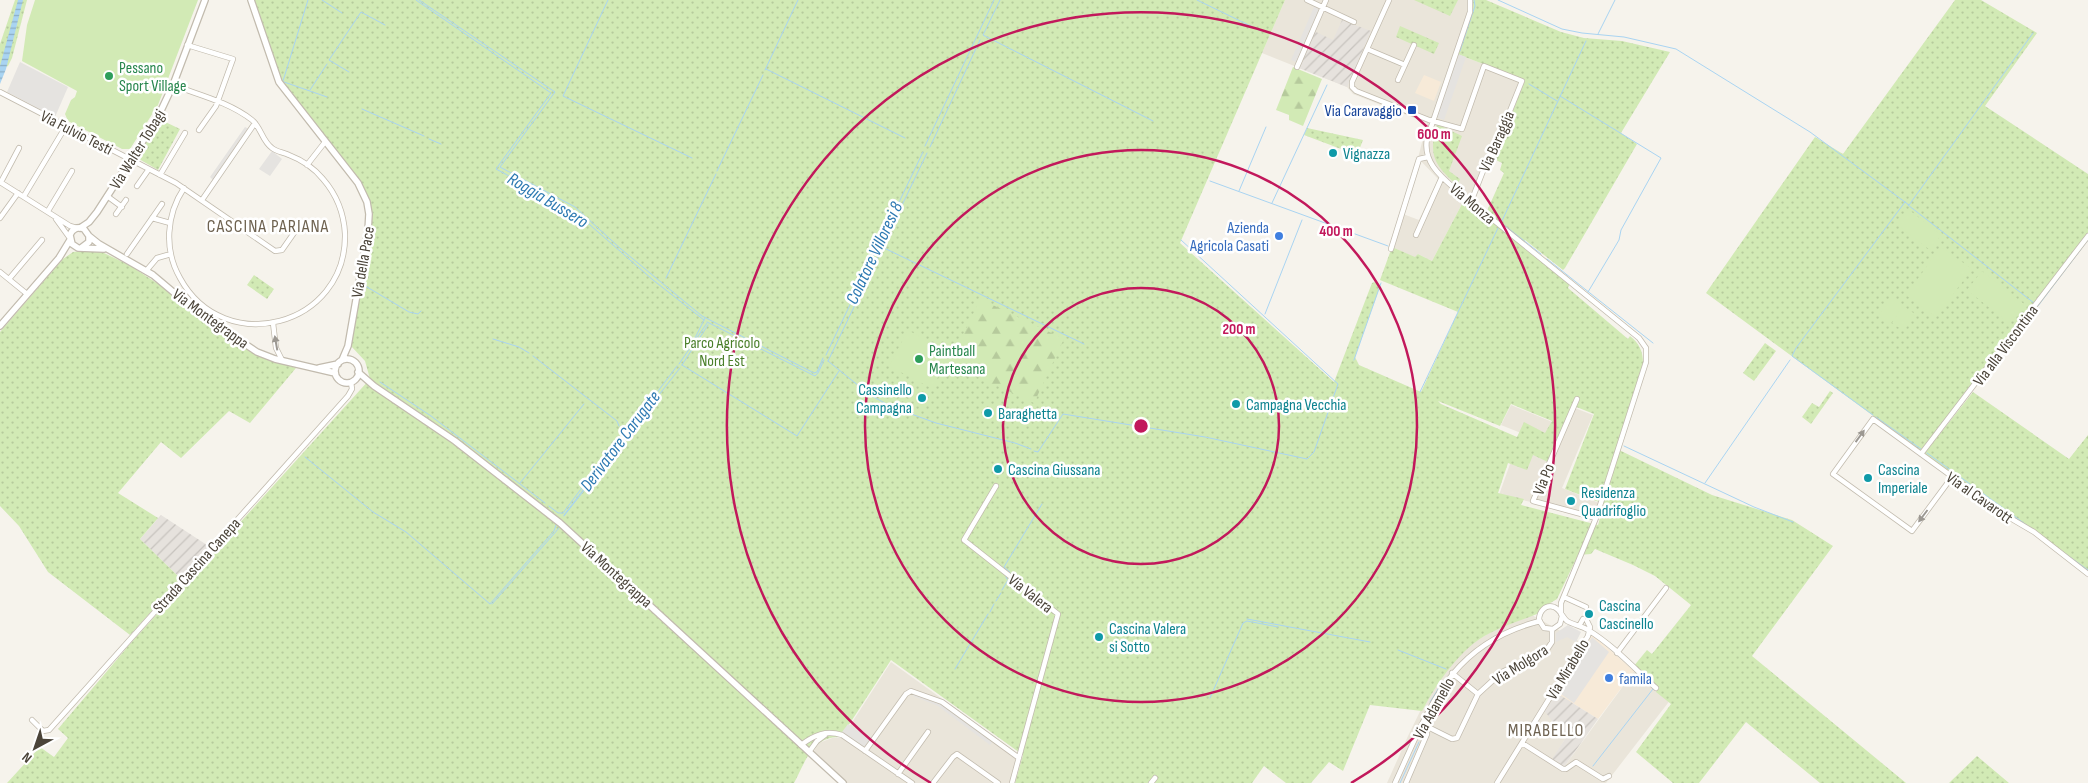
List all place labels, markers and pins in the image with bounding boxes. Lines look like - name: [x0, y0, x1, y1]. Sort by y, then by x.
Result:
- place label: Pessano Sport Village: [119, 59, 186, 96]
- marker: Pessano Sport Village: [103, 70, 115, 82]
- place label: Via Caravaggio: [1325, 102, 1402, 121]
- marker: Via Caravaggio: [1406, 104, 1418, 116]
- place label: Vignazza: [1343, 145, 1390, 164]
- marker: Vignazza: [1327, 147, 1339, 159]
- place label: Azienda Agricola Casati: [1189, 219, 1269, 256]
- marker: Azienda Agricola Casati: [1273, 230, 1285, 242]
- place label: Paintball Martesana: [929, 342, 985, 379]
- marker: Paintball Martesana: [913, 353, 925, 365]
- place label: Cassinello Campagna: [856, 381, 912, 418]
- marker: Cassinello Campagna: [916, 392, 928, 404]
- place label: Campagna Vecchia: [1246, 396, 1346, 415]
- marker: Campagna Vecchia: [1230, 398, 1242, 410]
- place label: Baraghetta: [998, 405, 1057, 424]
- marker: Baraghetta: [982, 407, 994, 419]
- centre of rings: [1132, 417, 1150, 435]
- place label: Cascina Giussana: [1008, 461, 1100, 480]
- place label: Cascina Imperiale: [1878, 461, 1928, 498]
- marker: Cascina Giussana: [992, 463, 1004, 475]
- marker: Cascina Imperiale: [1862, 472, 1874, 484]
- place label: Residenza Quadrifoglio: [1581, 484, 1646, 521]
- marker: Residenza Quadrifoglio: [1565, 495, 1577, 507]
- place label: Cascina Cascinello: [1599, 597, 1654, 634]
- marker: Cascina Cascinello: [1583, 608, 1595, 620]
- place label: Cascina Valera si Sotto: [1109, 620, 1186, 657]
- marker: Cascina Valera si Sotto: [1093, 631, 1105, 643]
- place label: famila: [1619, 670, 1652, 689]
- marker: famila: [1603, 672, 1615, 684]

